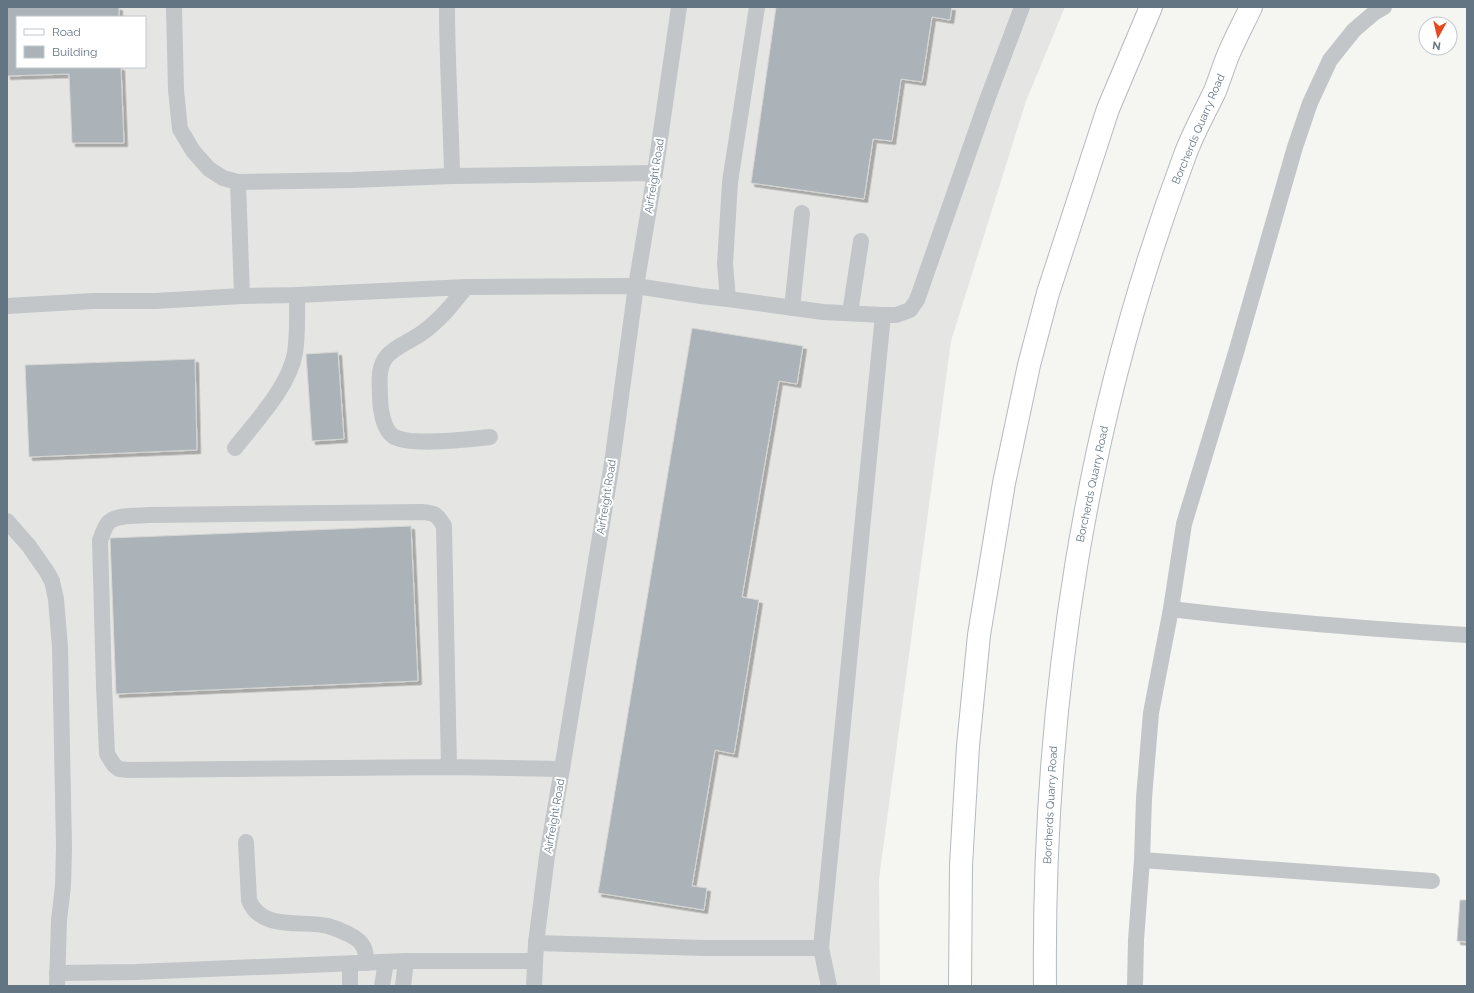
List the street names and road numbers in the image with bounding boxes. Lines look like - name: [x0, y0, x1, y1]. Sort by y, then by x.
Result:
- street label: Borcherds Quarry Road: [1169, 72, 1228, 186]
- street label: Airfreight Road: [642, 137, 667, 215]
- street label: Borcherds Quarry Road: [1074, 425, 1111, 543]
- street label: Airfreight Road: [594, 458, 619, 536]
- street label: Borcherds Quarry Road: [1041, 745, 1060, 865]
- street label: Airfreight Road: [542, 777, 568, 855]

